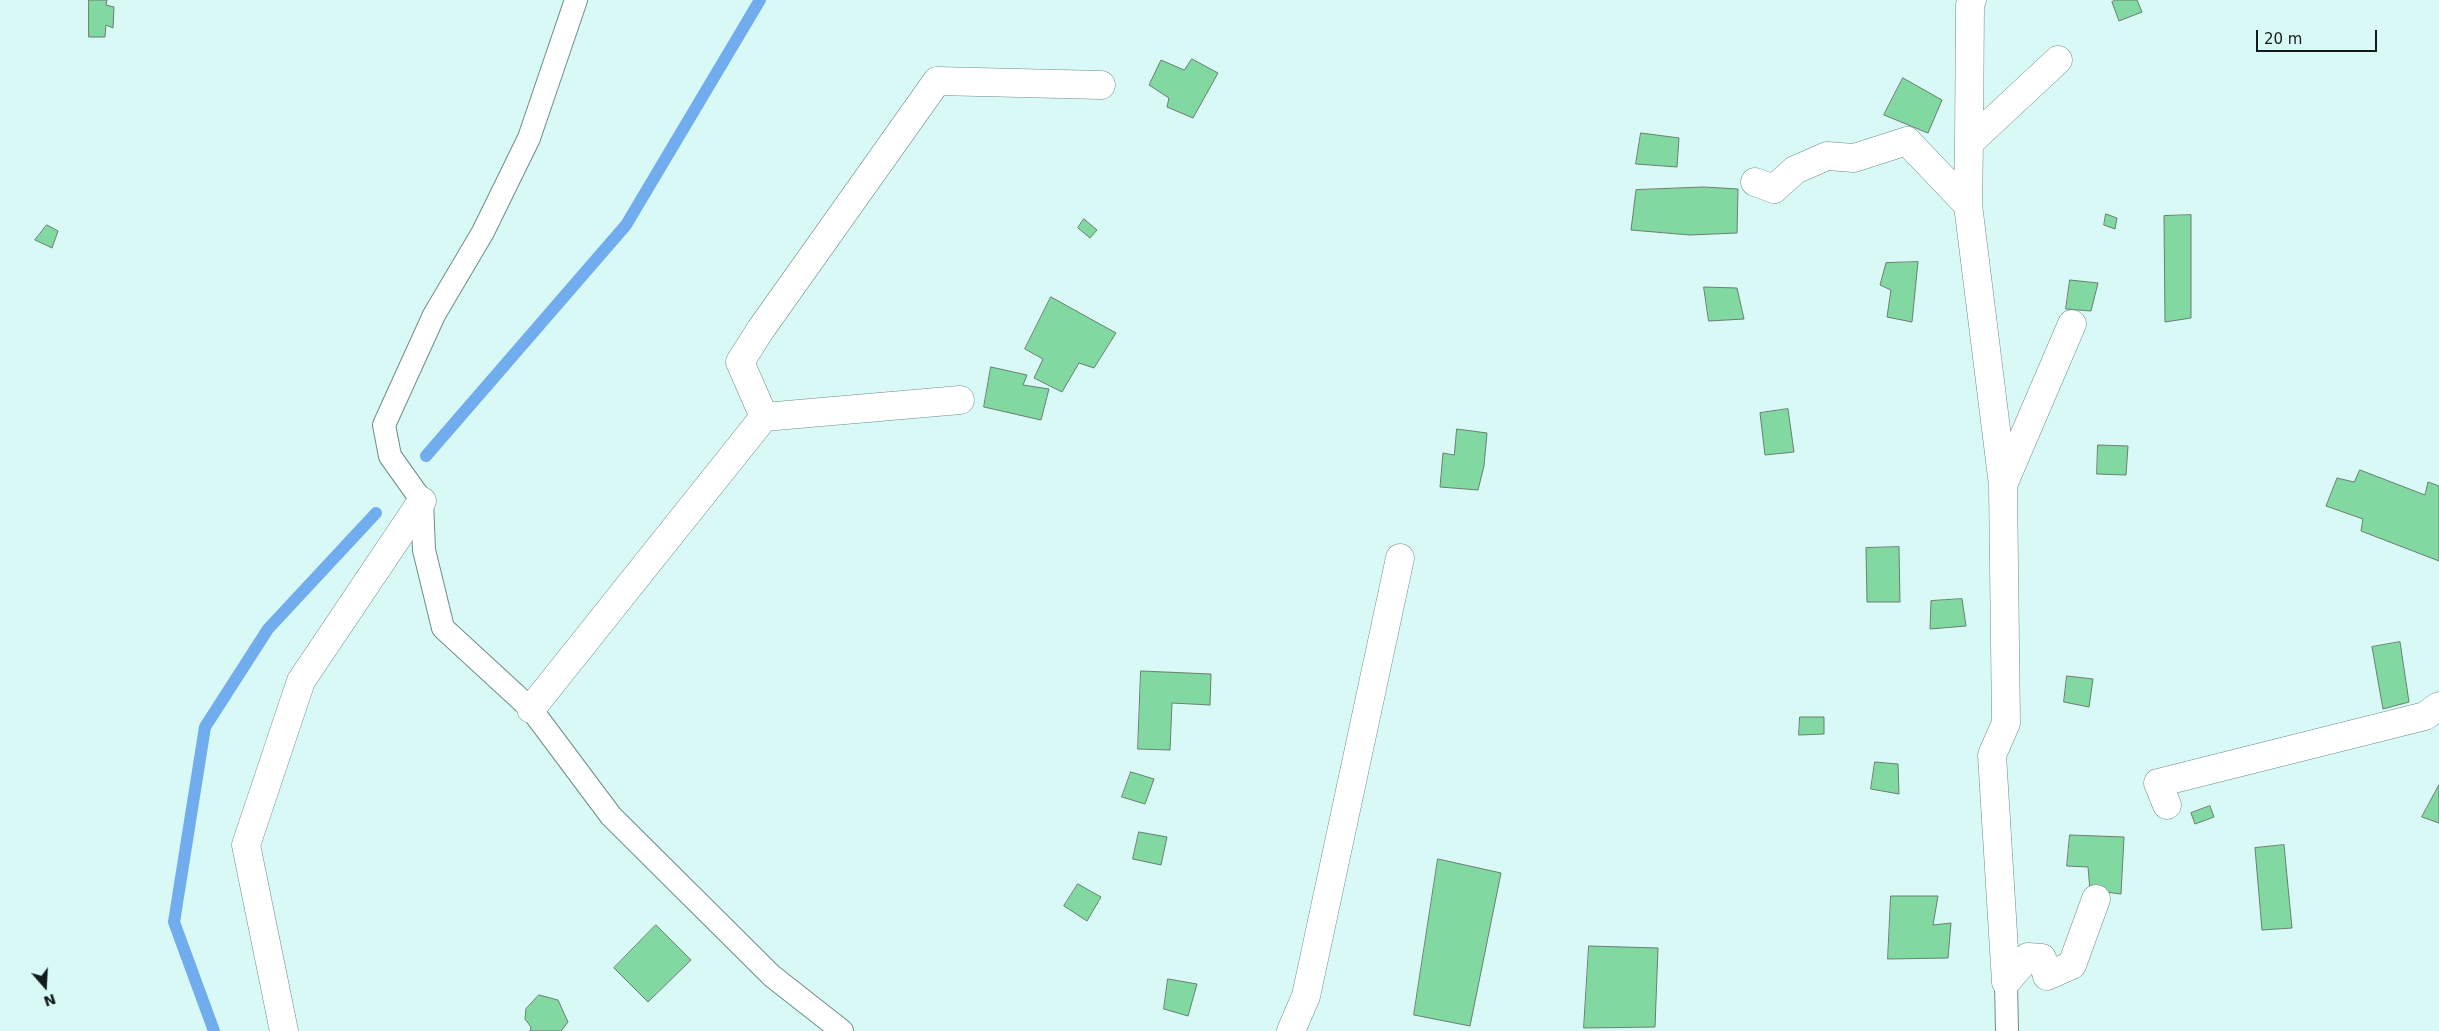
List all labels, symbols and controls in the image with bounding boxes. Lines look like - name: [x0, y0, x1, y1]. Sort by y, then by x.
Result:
- scale bar: [2259, 20, 2380, 52]
- text: 20 m: [2264, 30, 2302, 48]
- north arrow: [20, 961, 70, 1011]
- text: N: [42, 991, 58, 1010]

